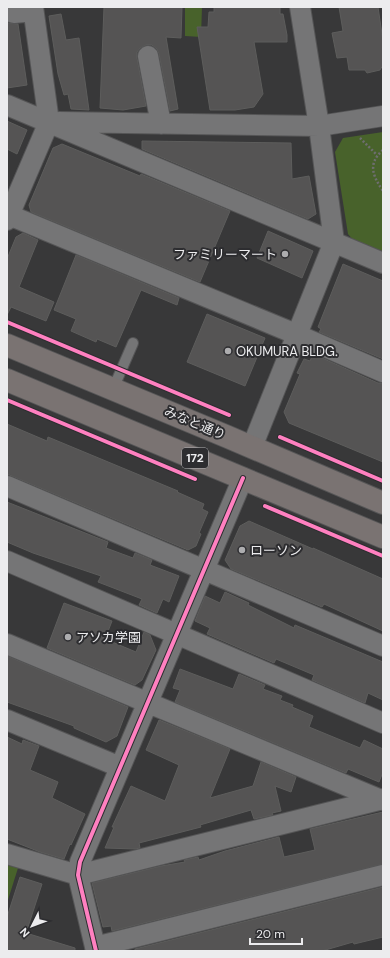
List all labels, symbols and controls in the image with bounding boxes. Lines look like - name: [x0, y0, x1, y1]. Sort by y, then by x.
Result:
- place label: ファミリーマート: [173, 246, 277, 263]
- marker: ファミリーマート: [280, 249, 290, 259]
- place label: OKUMURA BLDG.: [236, 343, 338, 360]
- marker: OKUMURA BLDG.: [223, 346, 233, 356]
- street label: みなと通り: [162, 402, 228, 444]
- road number: 172: [182, 448, 208, 468]
- place label: ローソン: [250, 542, 302, 559]
- marker: ローソン: [237, 545, 247, 555]
- place label: アソカ学園: [76, 629, 141, 646]
- marker: アソカ学園: [63, 632, 73, 642]
- north arrow: [12, 906, 52, 946]
- scale bar: [250, 920, 302, 946]
- text: N: [17, 925, 32, 940]
- text: 20 m: [256, 926, 285, 942]

